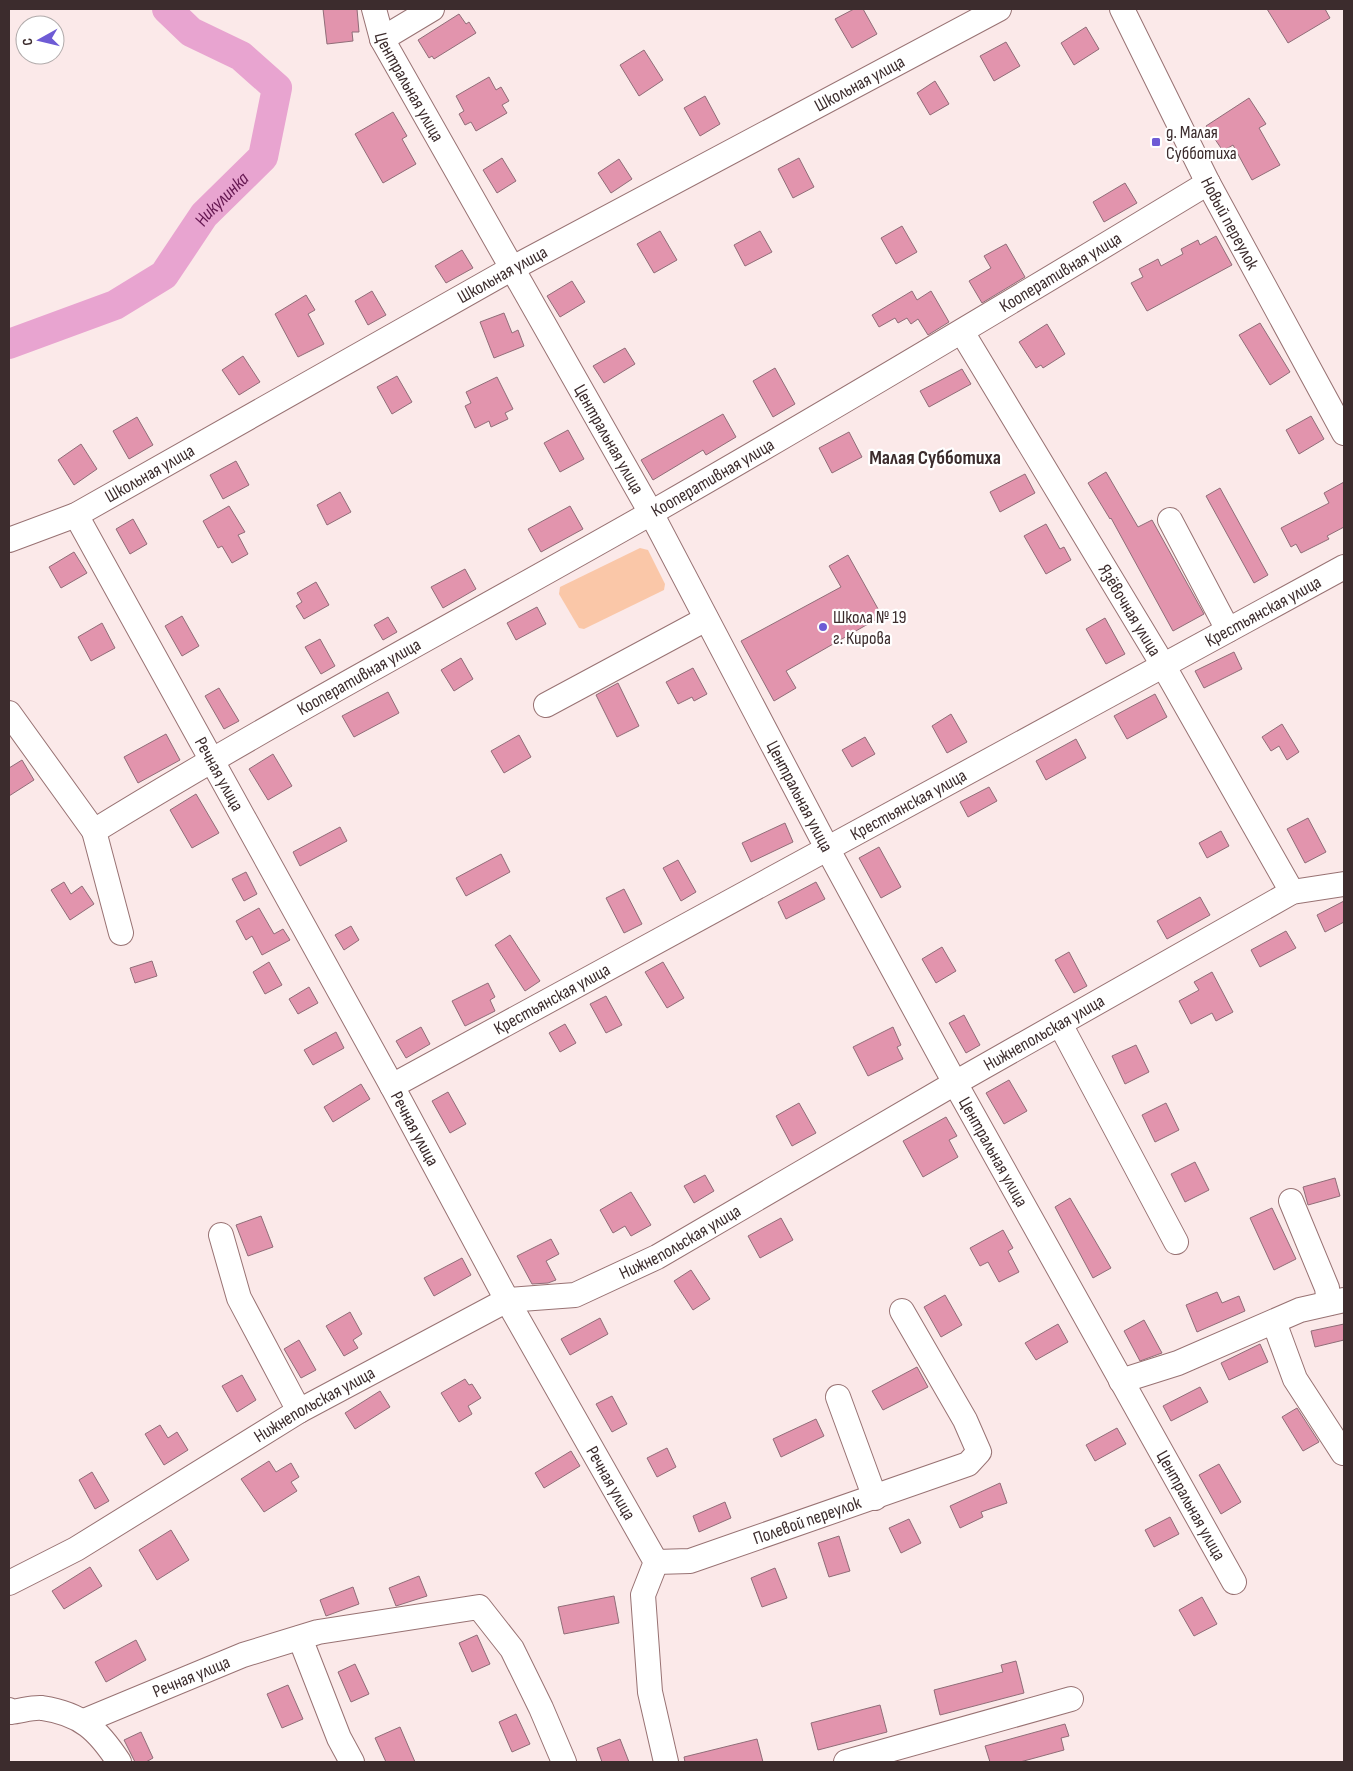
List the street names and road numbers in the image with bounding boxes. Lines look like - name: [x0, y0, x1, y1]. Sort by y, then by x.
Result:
- street label: Центральная улица: [370, 30, 448, 146]
- street label: Школьная улица: [811, 51, 908, 116]
- street label: Новый переулок: [1196, 174, 1263, 273]
- street label: Кооперативная улица: [996, 228, 1125, 317]
- street label: Школьная улица: [454, 242, 551, 308]
- street label: Центральная улица: [569, 381, 648, 498]
- street label: Кооперативная улица: [648, 434, 778, 522]
- street label: Школьная улица: [101, 440, 198, 507]
- street label: Язёвочная улица: [1094, 561, 1165, 660]
- street label: Крестьянская улица: [1202, 571, 1325, 652]
- street label: Кооперативная улица: [294, 634, 425, 720]
- street label: Речная улица: [190, 733, 248, 815]
- street label: Центральная улица: [762, 737, 837, 856]
- street label: Крестьянская улица: [847, 765, 970, 845]
- street label: Крестьянская улица: [490, 959, 614, 1039]
- street label: Нижнепольская улица: [980, 990, 1108, 1076]
- street label: Речная улица: [386, 1088, 443, 1170]
- street label: Центральная улица: [954, 1093, 1032, 1211]
- street label: Нижнепольская улица: [616, 1200, 745, 1284]
- street label: Нижнепольская улица: [250, 1362, 379, 1447]
- street label: Речная улица: [581, 1442, 640, 1524]
- street label: Центральная улица: [1152, 1447, 1230, 1564]
- street label: Полевой переулок: [751, 1492, 864, 1549]
- street label: Речная улица: [150, 1652, 233, 1702]

